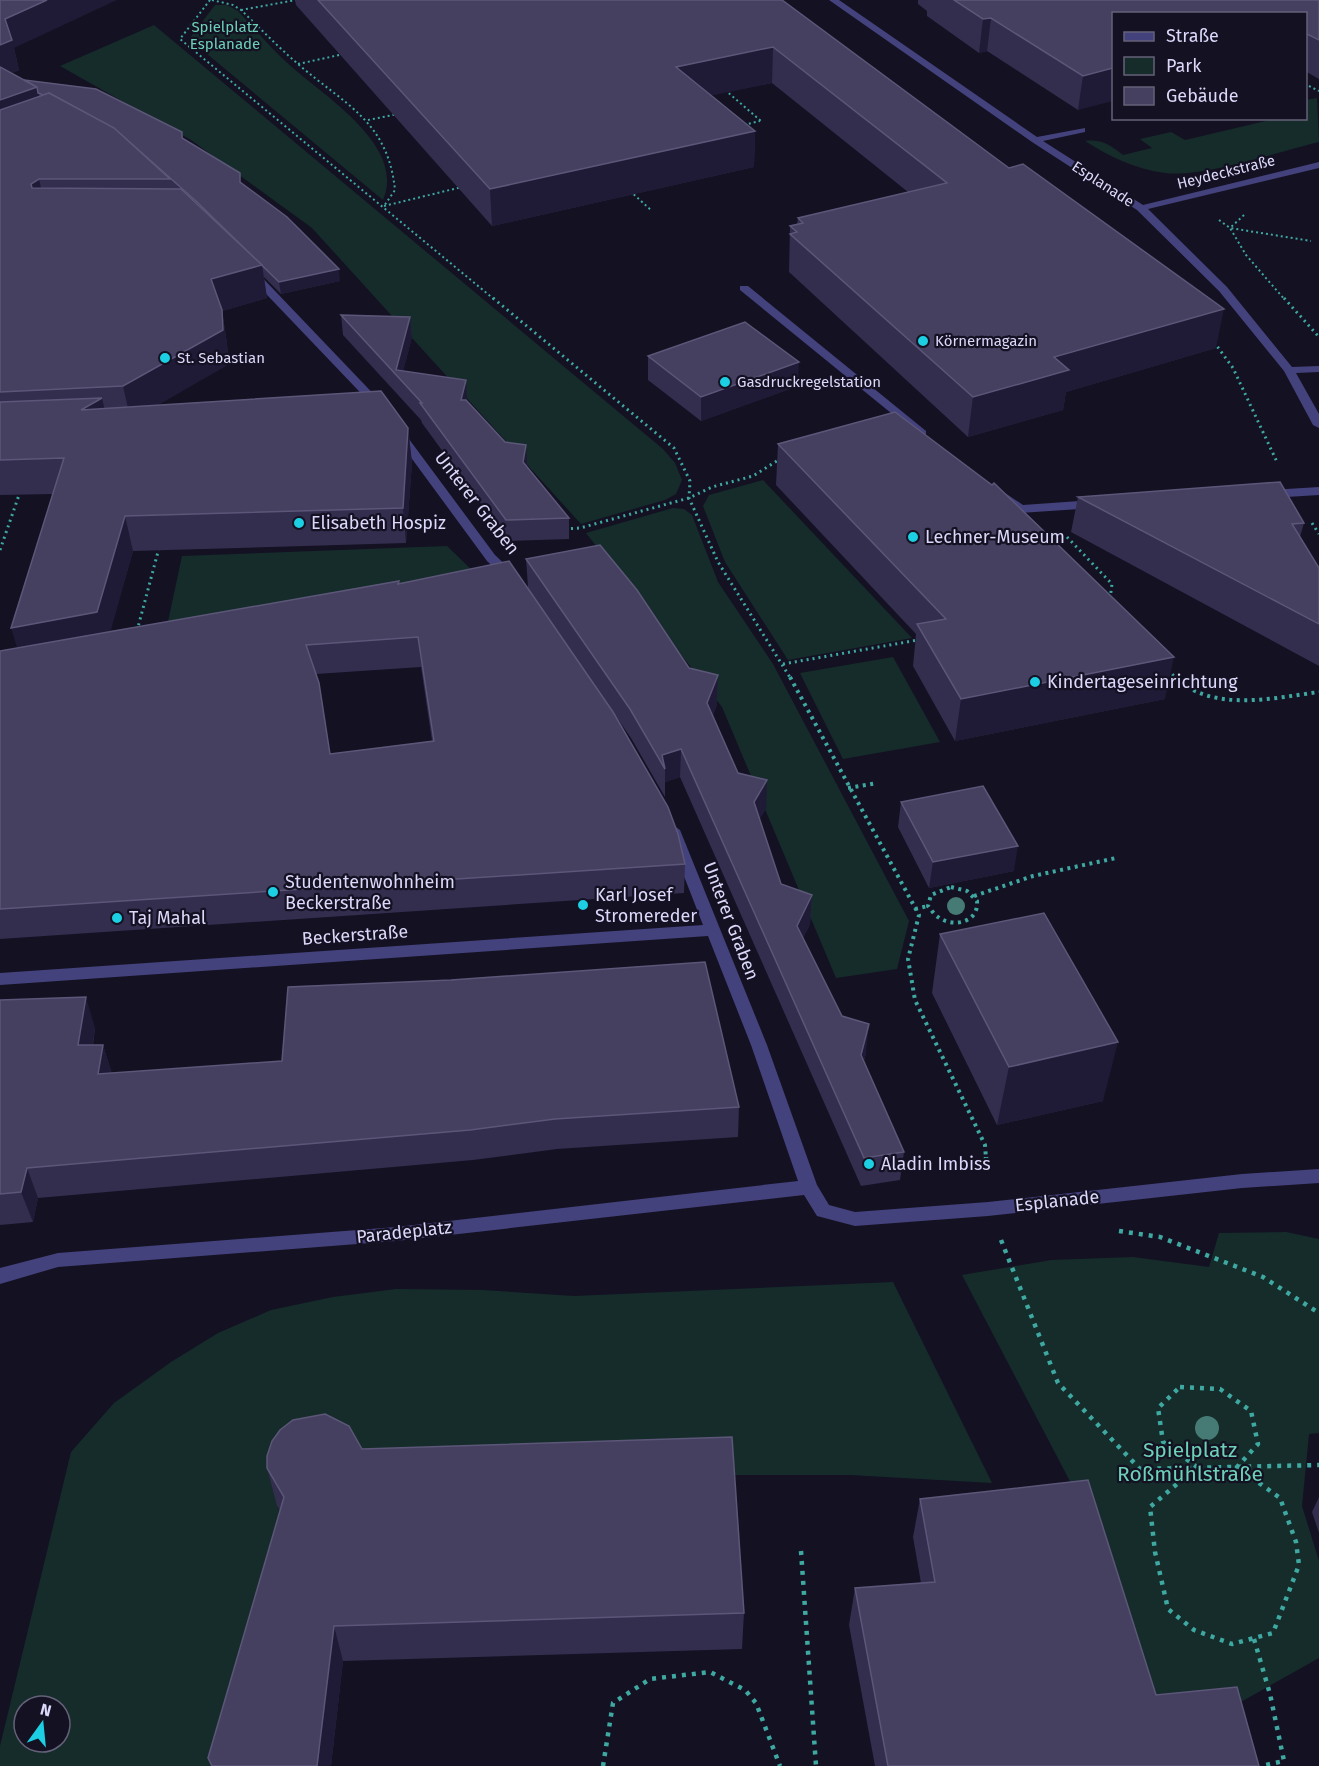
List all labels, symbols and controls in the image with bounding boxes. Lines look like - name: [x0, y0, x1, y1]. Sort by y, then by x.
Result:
- legend: [1112, 12, 1307, 120]
- park label: Spielplatz Esplanade: [190, 18, 260, 53]
- text: Straße: [1166, 25, 1219, 47]
- text: Park: [1166, 55, 1202, 77]
- text: Gebäude: [1166, 85, 1239, 107]
- street label: Heydeckstraße: [1175, 151, 1277, 193]
- street label: Esplanade: [1069, 157, 1137, 211]
- place label: Körnermagazin: [935, 332, 1037, 350]
- marker: Körnermagazin: [916, 334, 930, 348]
- place label: St. Sebastian: [177, 349, 265, 367]
- marker: St. Sebastian: [158, 351, 172, 365]
- place label: Gasdruckregelstation: [737, 373, 881, 391]
- marker: Gasdruckregelstation: [718, 375, 732, 389]
- street label: Unterer Graben: [430, 447, 524, 559]
- place label: Elisabeth Hospiz: [311, 512, 446, 534]
- marker: Elisabeth Hospiz: [292, 516, 306, 530]
- place label: Lechner-Museum: [925, 526, 1065, 548]
- marker: Lechner-Museum: [906, 530, 920, 544]
- place label: Kindertageseinrichtung: [1047, 671, 1238, 693]
- marker: Kindertageseinrichtung: [1028, 675, 1042, 689]
- street label: Unterer Graben: [698, 859, 764, 983]
- place label: Studentenwohnheim Beckerstraße: [285, 871, 455, 914]
- place label: Karl Josef Stromereder: [595, 884, 697, 927]
- marker: Studentenwohnheim Beckerstraße: [266, 885, 280, 899]
- marker: Karl Josef Stromereder: [576, 898, 590, 912]
- place label: Taj Mahal: [129, 907, 206, 929]
- marker: Taj Mahal: [110, 911, 124, 925]
- street label: Beckerstraße: [301, 920, 409, 950]
- place label: Aladin Imbiss: [881, 1153, 991, 1175]
- marker: Aladin Imbiss: [862, 1157, 876, 1171]
- street label: Esplanade: [1014, 1186, 1100, 1216]
- street label: Paradeplatz: [355, 1216, 453, 1248]
- park label: Spielplatz Roßmühlstraße: [1117, 1437, 1263, 1487]
- north arrow: [12, 1694, 72, 1754]
- text: N: [38, 1699, 53, 1721]

